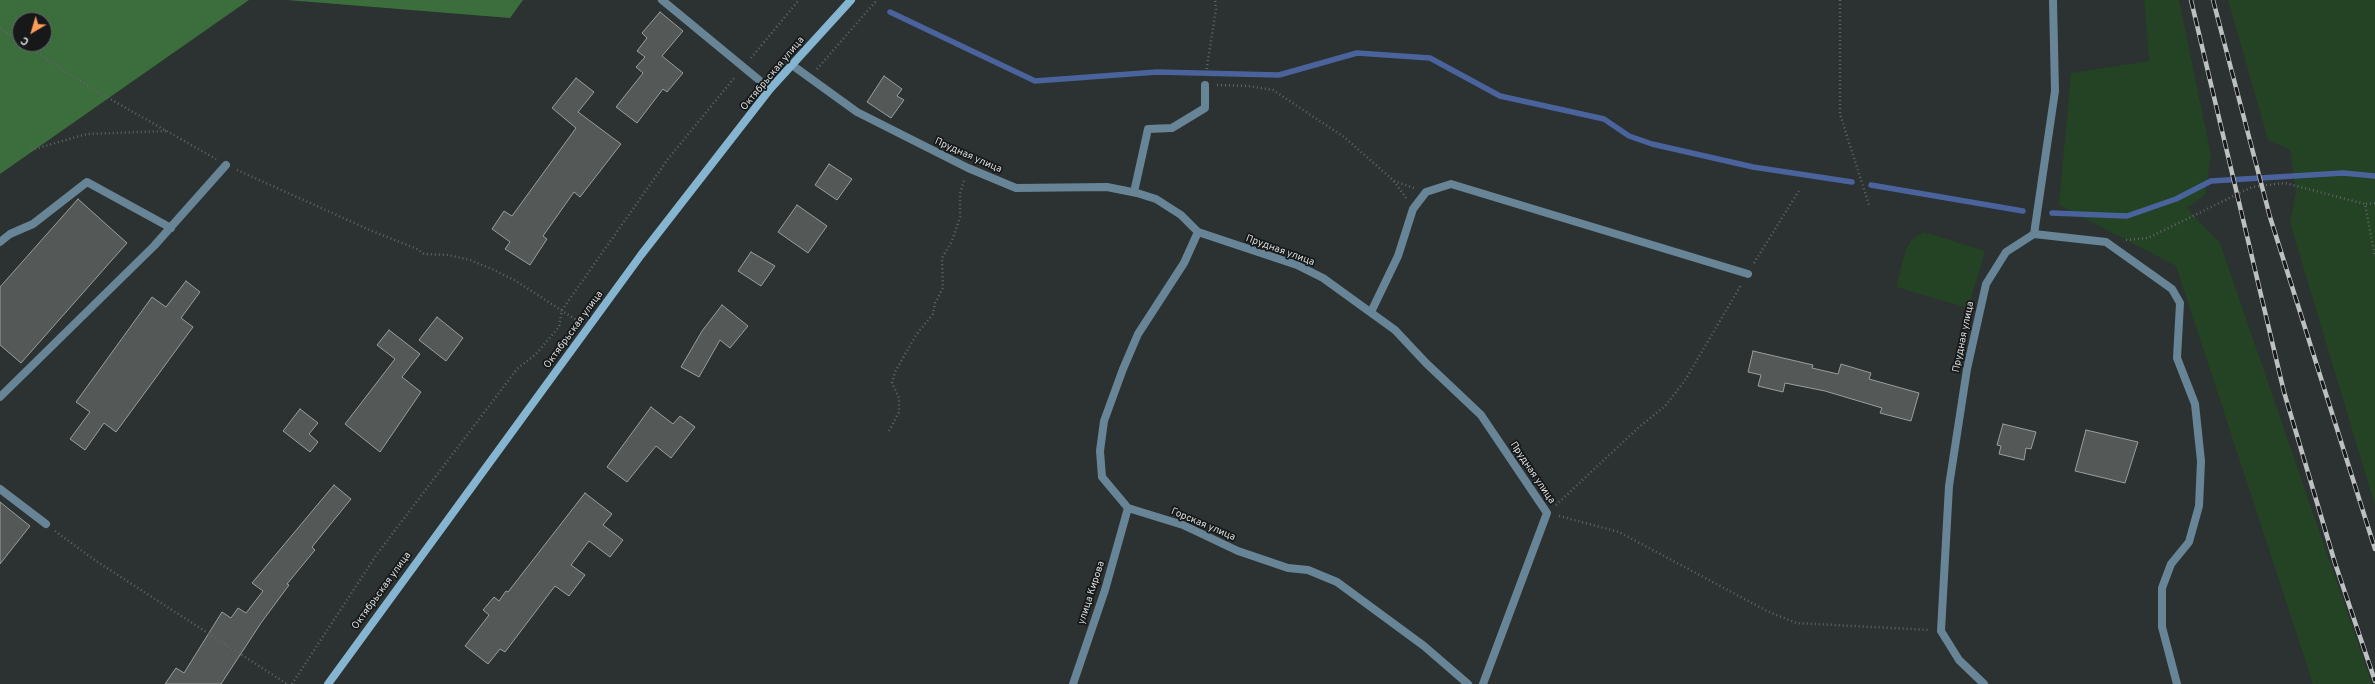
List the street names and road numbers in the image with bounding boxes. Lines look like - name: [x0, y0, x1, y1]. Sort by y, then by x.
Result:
- street label: Октябрьская улица: [739, 35, 807, 113]
- street label: Прудная улица: [933, 136, 1003, 176]
- street label: Прудная улица: [1244, 233, 1316, 269]
- street label: Октябрьская улица: [542, 289, 606, 371]
- street label: Прудная улица: [1951, 300, 1977, 374]
- street label: Прудная улица: [1507, 440, 1557, 506]
- street label: Горская улица: [1169, 506, 1237, 544]
- street label: Октябрьская улица: [350, 550, 414, 632]
- street label: улица Кирова: [1076, 560, 1108, 626]

